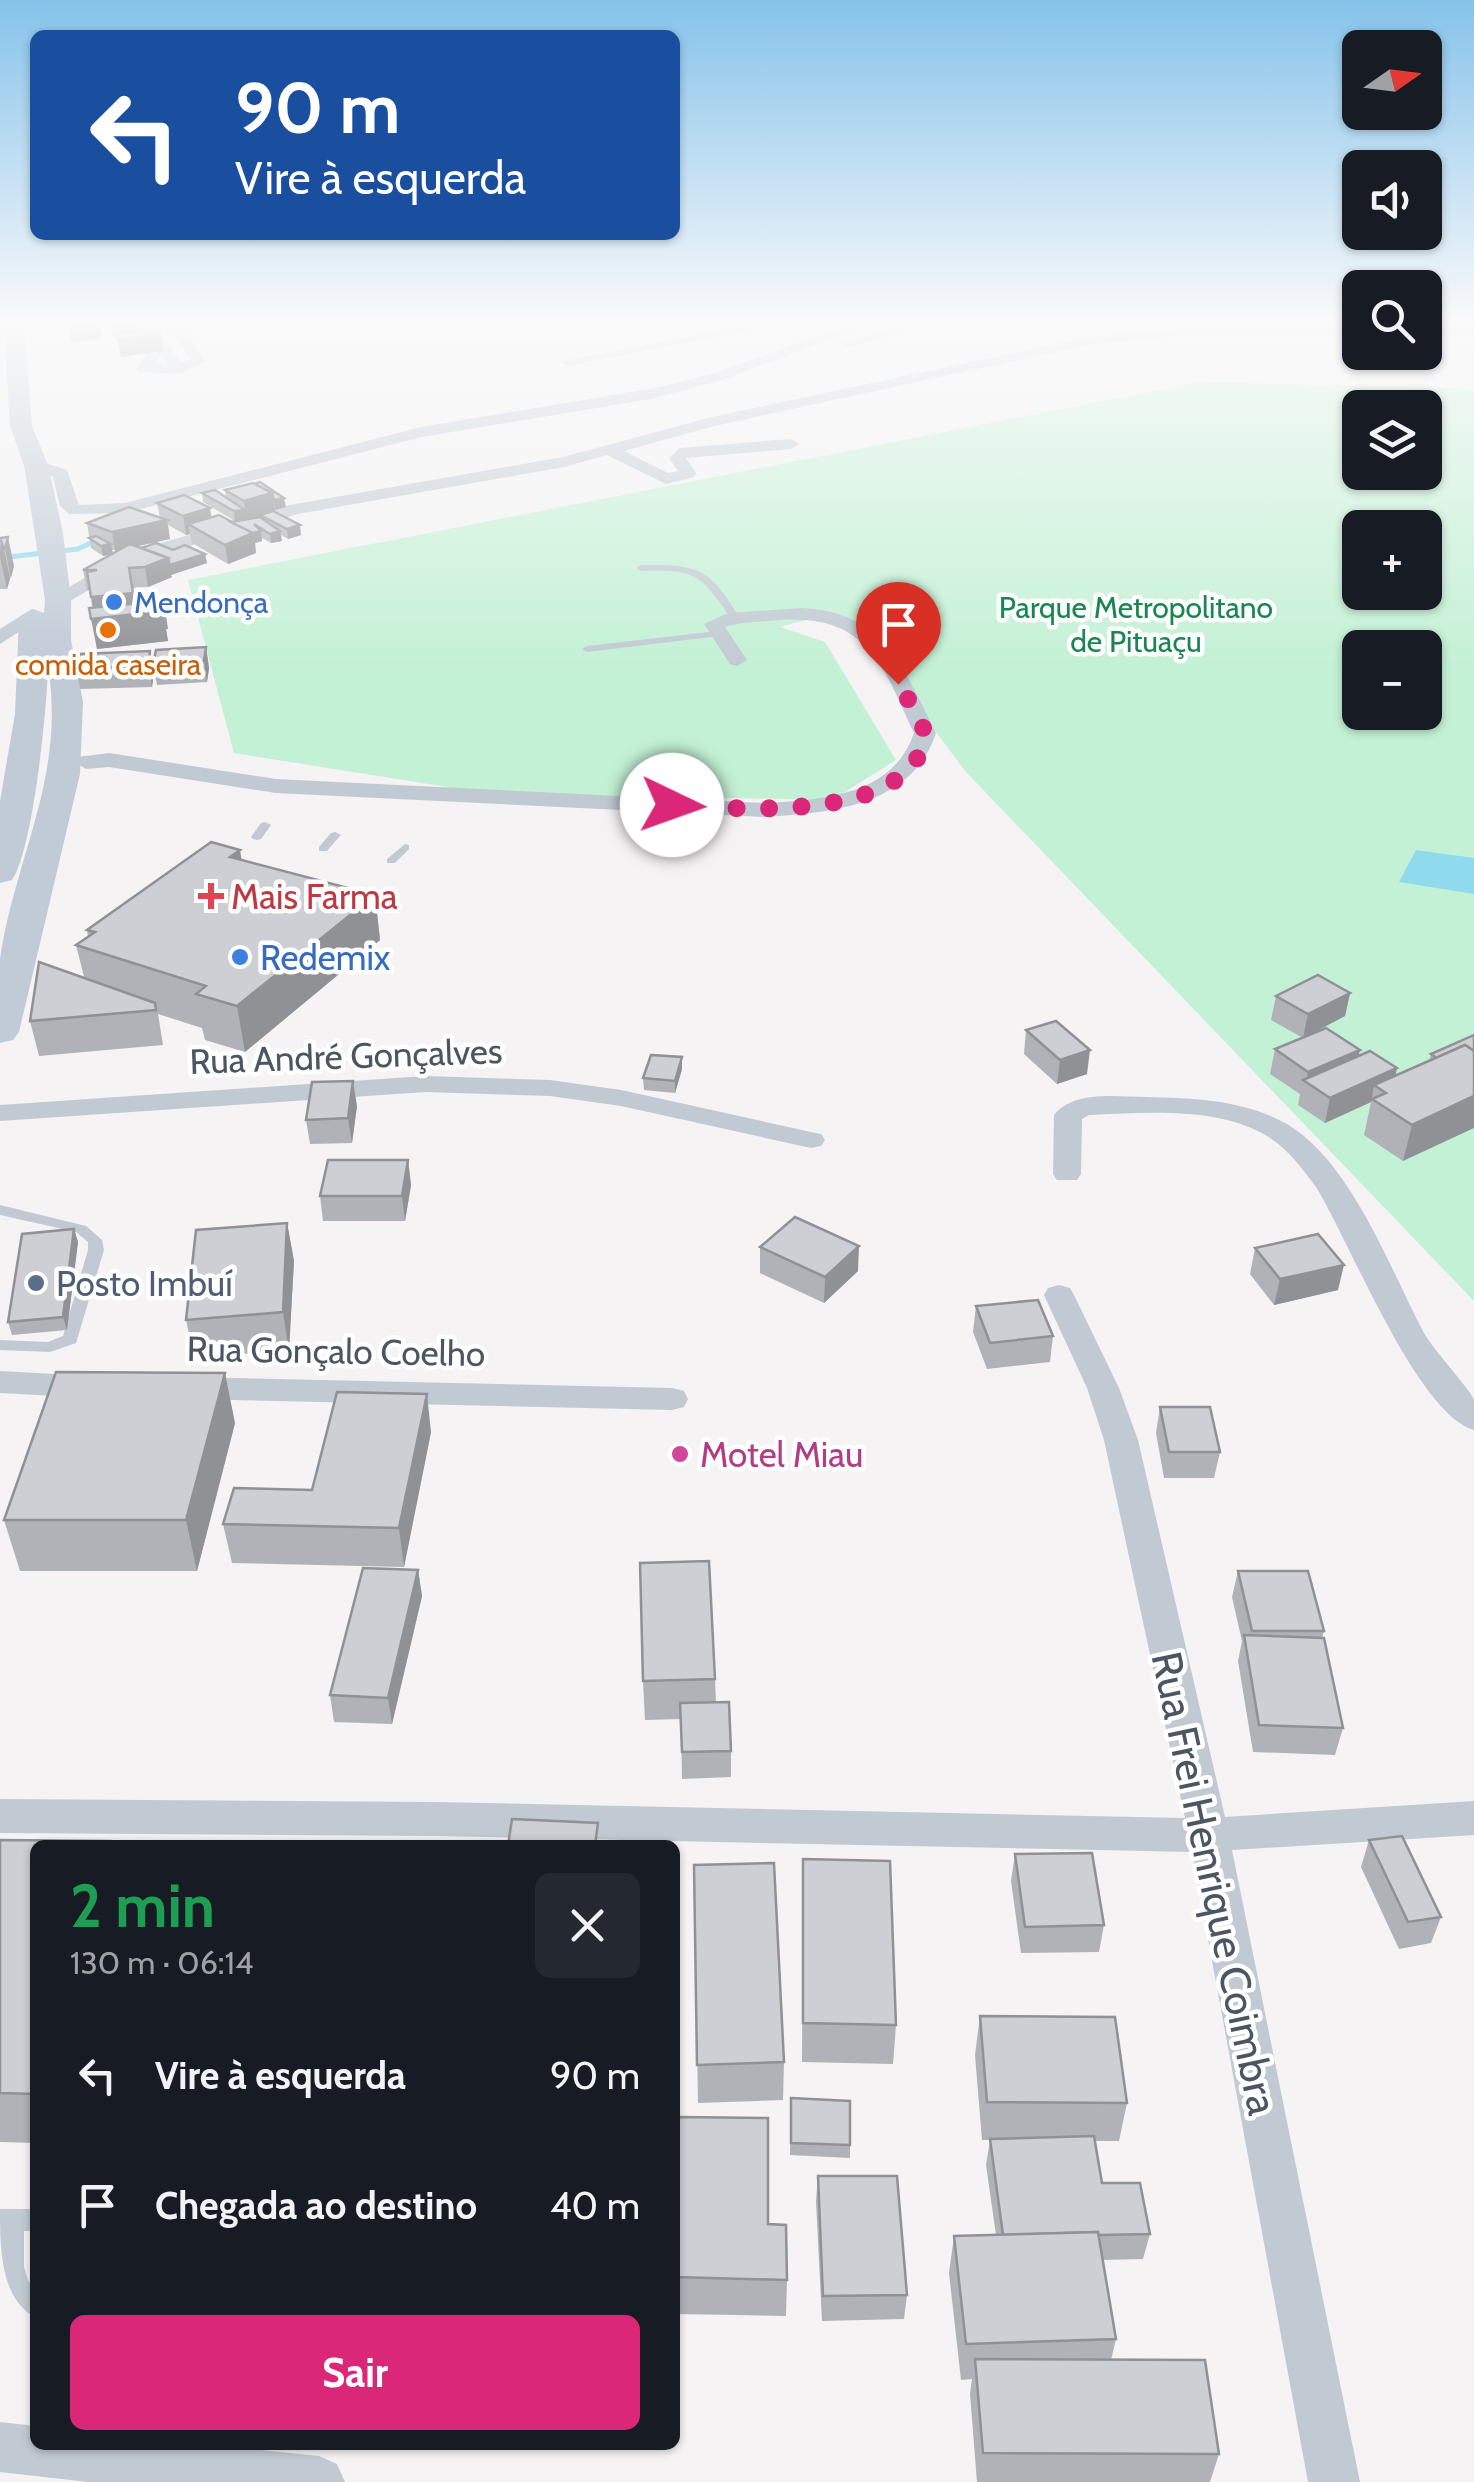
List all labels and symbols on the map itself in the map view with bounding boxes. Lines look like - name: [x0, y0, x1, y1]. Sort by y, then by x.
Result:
- north arrow: [1342, 30, 1442, 130]
- pin: [856, 582, 941, 685]
- place label: Mendonça: [134, 584, 269, 621]
- park label: Parque Metropolitano de Pituaçu: [999, 589, 1273, 660]
- marker: Mendonça: [103, 591, 125, 613]
- marker: comida caseira: [97, 619, 119, 641]
- place label: comida caseira: [15, 646, 202, 683]
- position arrow: [620, 753, 724, 857]
- place label: Mais Farma: [231, 875, 398, 918]
- marker: Mais Farma: [200, 885, 222, 907]
- place label: Redemix: [260, 936, 391, 979]
- marker: Redemix: [229, 946, 251, 968]
- street label: Rua André Gonçalves: [189, 1029, 503, 1083]
- place label: Posto Imbuí: [56, 1262, 233, 1305]
- marker: Posto Imbuí: [25, 1272, 47, 1294]
- street label: Rua Gonçalo Coelho: [186, 1327, 486, 1375]
- place label: Motel Miau: [700, 1433, 863, 1476]
- marker: Motel Miau: [669, 1443, 691, 1465]
- street label: Rua Frei Henrique Coimbra: [1140, 1647, 1290, 2119]

